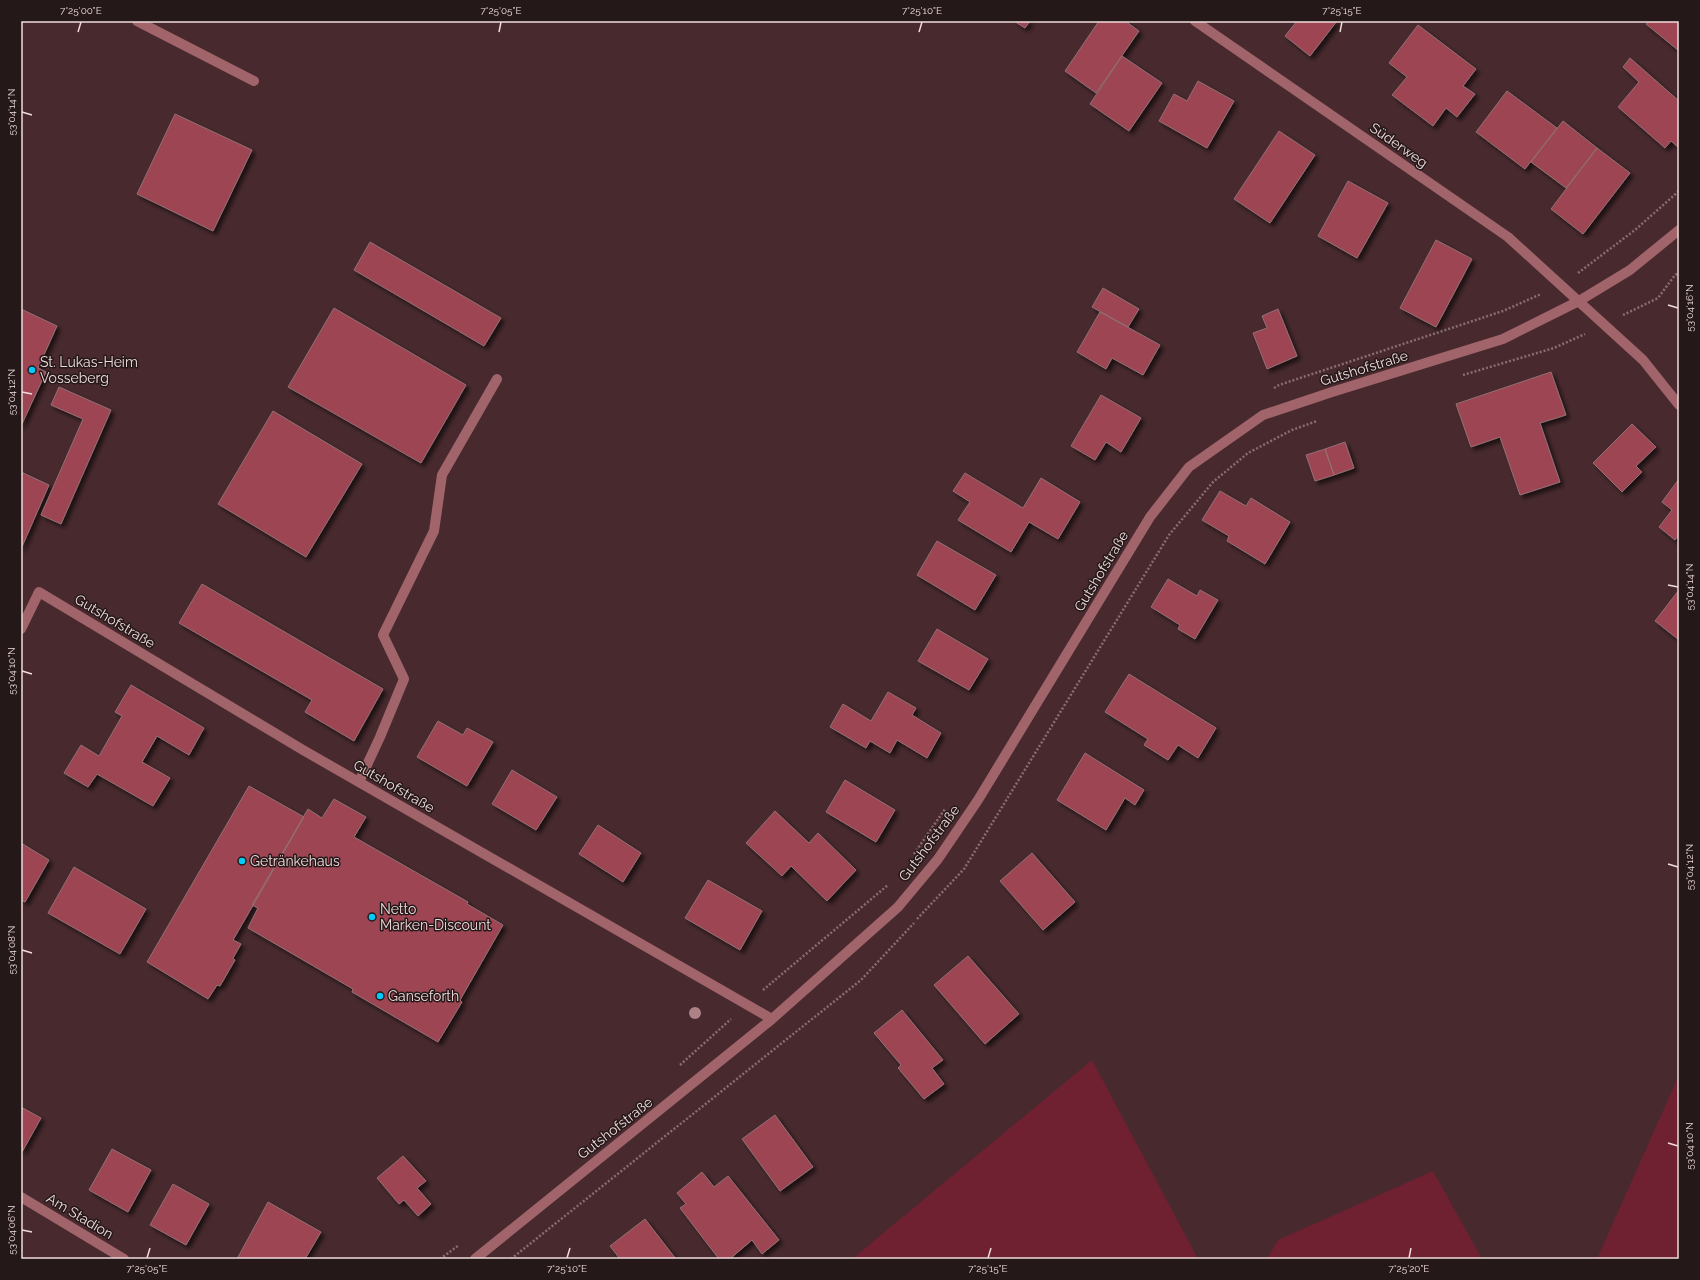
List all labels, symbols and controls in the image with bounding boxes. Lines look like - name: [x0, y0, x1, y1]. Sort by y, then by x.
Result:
- text: 7°25'00"E: [60, 5, 102, 16]
- text: 7°25'05"E: [480, 5, 522, 16]
- text: 7°25'10"E: [902, 5, 942, 16]
- text: 7°25'15"E: [1322, 5, 1362, 16]
- text: 53°04'14"N: [6, 89, 17, 135]
- street label: Süderweg: [1367, 119, 1431, 171]
- text: 53°04'16"N: [1684, 284, 1695, 332]
- street label: Gutshofstraße: [1318, 347, 1410, 389]
- place label: St. Lukas-Heim Vosseberg: [40, 354, 138, 386]
- marker: St. Lukas-Heim Vosseberg: [27, 365, 37, 375]
- text: 53°04'12"N: [6, 369, 17, 415]
- street label: Gutshofstraße: [1071, 528, 1131, 614]
- text: 53°04'14"N: [1684, 564, 1695, 610]
- street label: Gutshofstraße: [72, 591, 158, 651]
- text: 53°04'10"N: [6, 647, 17, 695]
- street label: Gutshofstraße: [351, 756, 437, 816]
- street label: Gutshofstraße: [895, 802, 963, 884]
- text: 53°04'12"N: [1684, 844, 1695, 890]
- place label: Getränkehaus: [250, 853, 340, 869]
- marker: Getränkehaus: [237, 856, 247, 866]
- place label: Netto Marken-Discount: [380, 901, 491, 933]
- marker: Netto Marken-Discount: [367, 912, 377, 922]
- text: 53°04'08"N: [6, 925, 17, 975]
- place label: Ganseforth: [388, 988, 459, 1004]
- marker: Ganseforth: [375, 991, 385, 1001]
- street label: Gutshofstraße: [574, 1094, 656, 1162]
- text: 53°04'10"N: [1684, 1122, 1695, 1170]
- street label: Am Stadion: [44, 1190, 116, 1242]
- text: 53°04'06"N: [6, 1205, 17, 1255]
- text: 7°25'05"E: [126, 1263, 168, 1274]
- text: 7°25'10"E: [547, 1263, 587, 1274]
- text: 7°25'15"E: [968, 1263, 1008, 1274]
- text: 7°25'20"E: [1389, 1263, 1429, 1274]

